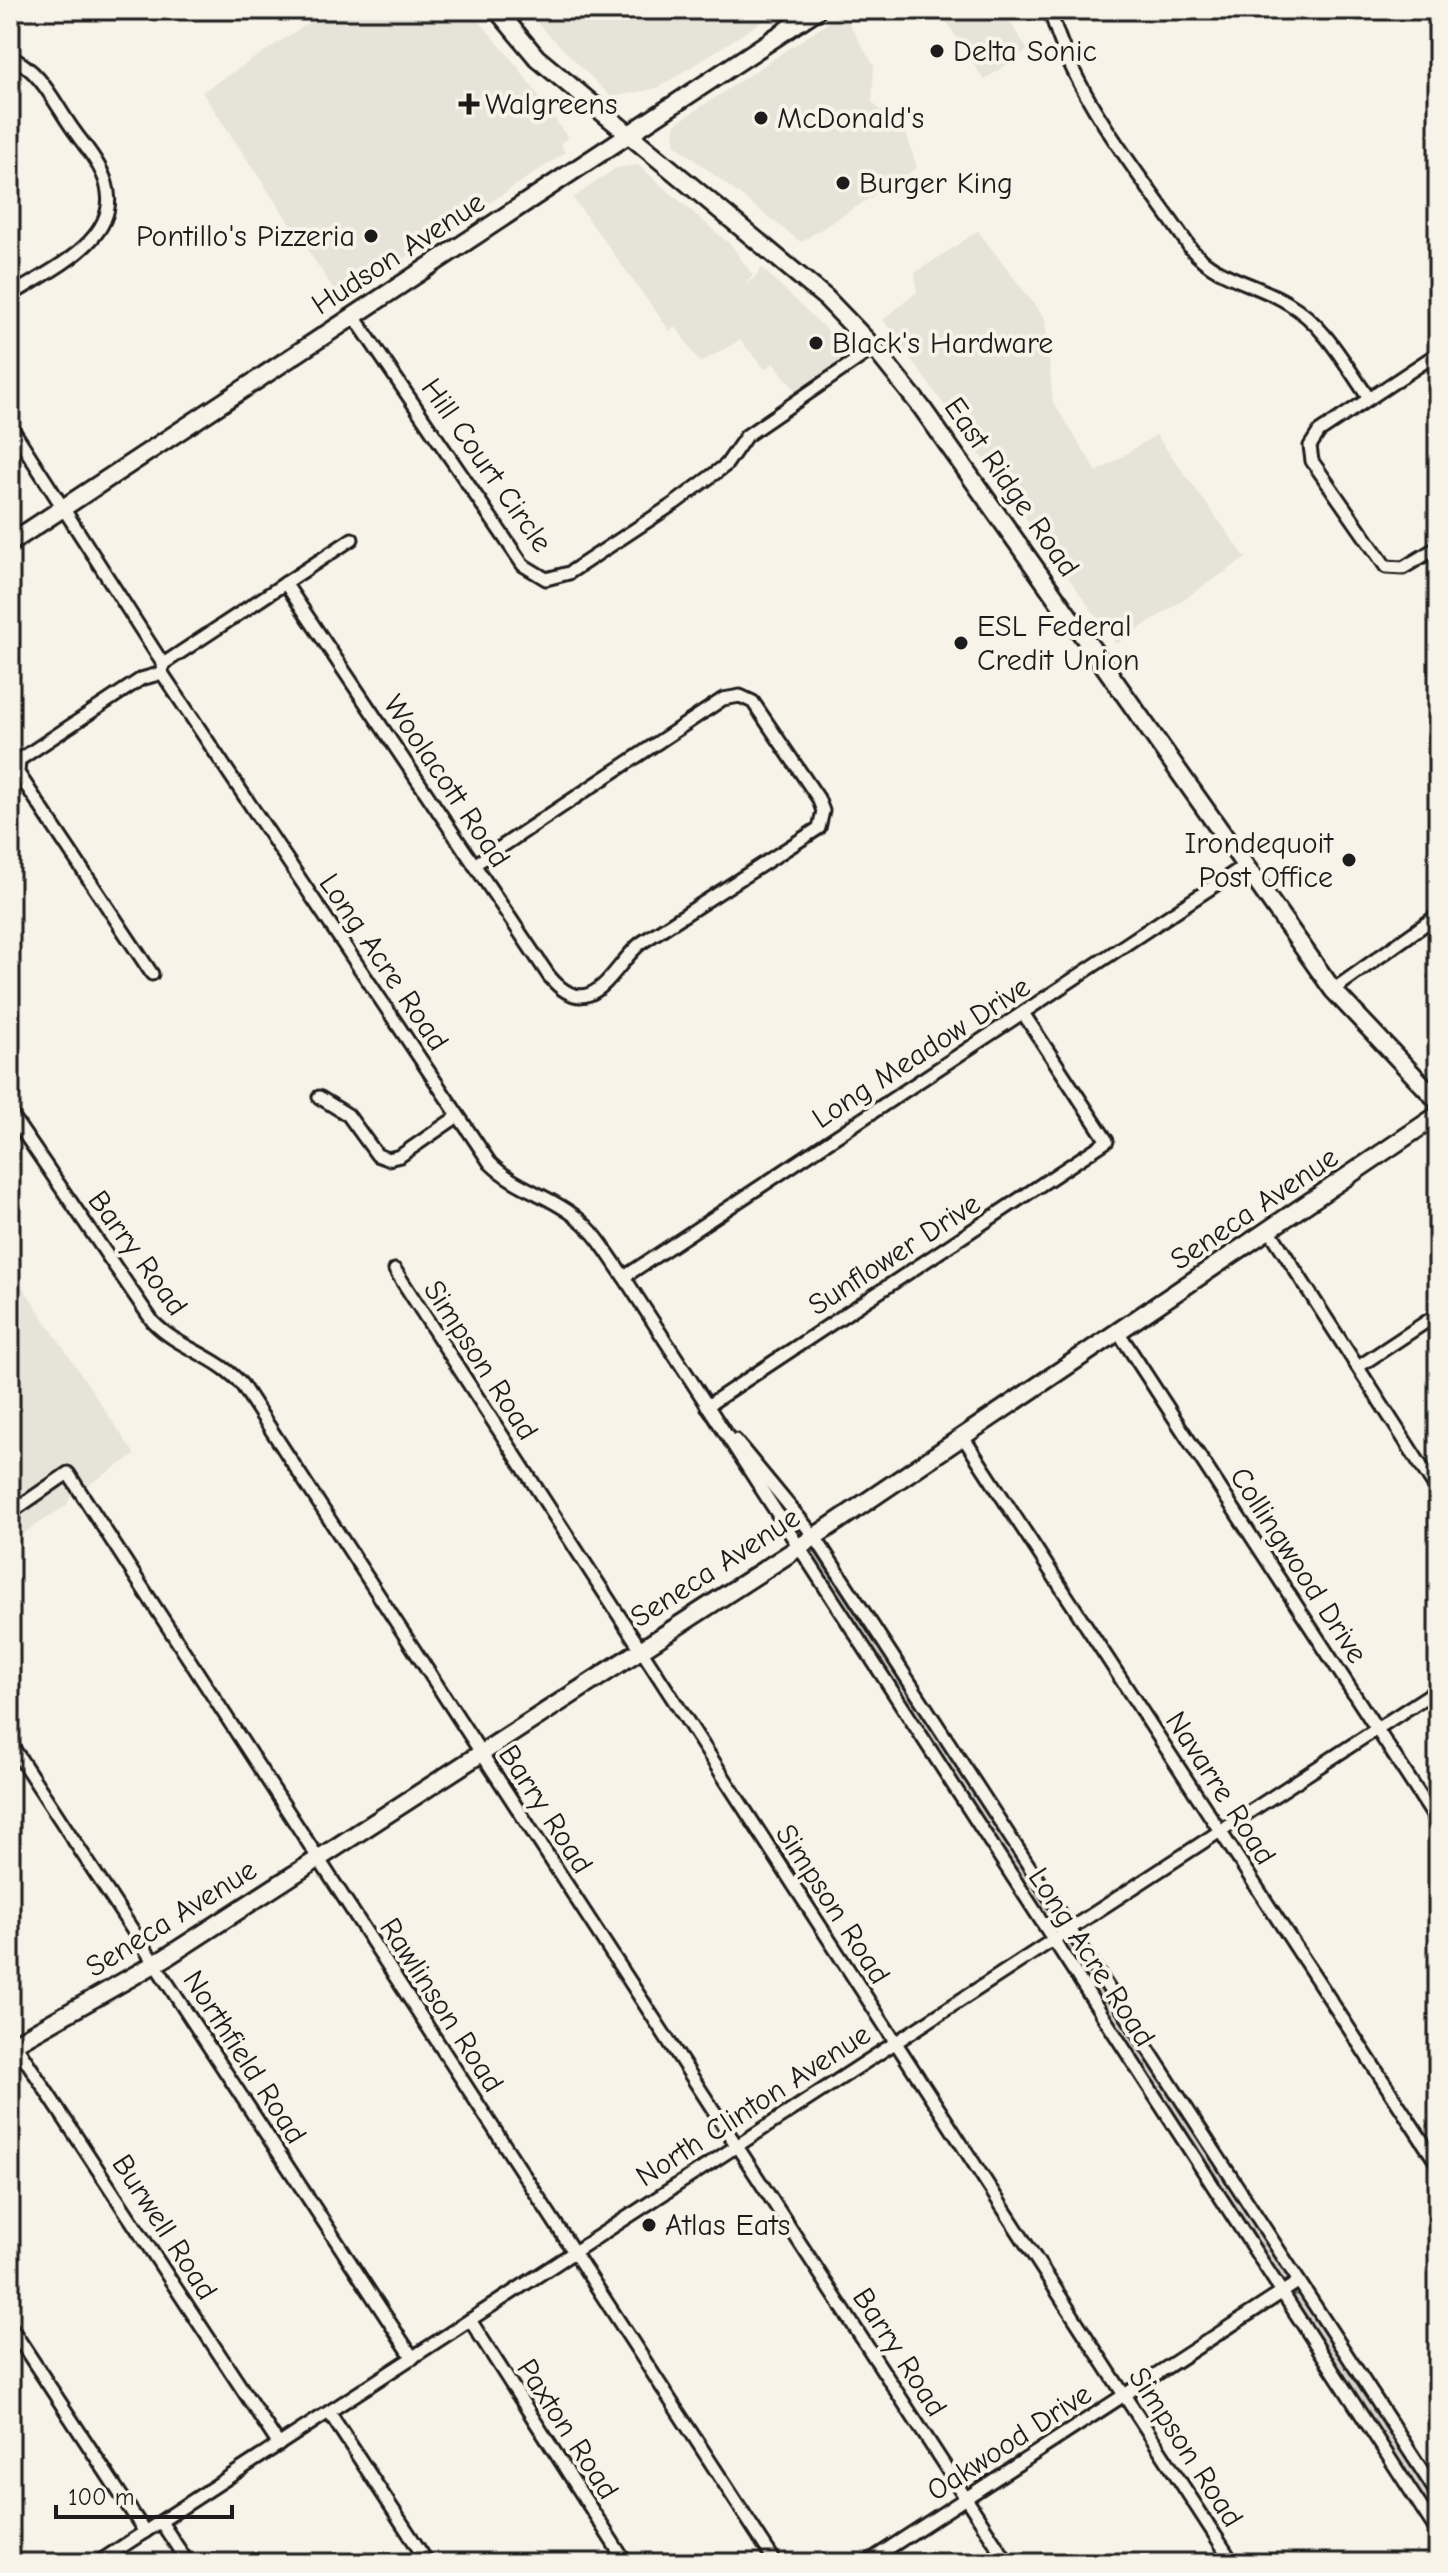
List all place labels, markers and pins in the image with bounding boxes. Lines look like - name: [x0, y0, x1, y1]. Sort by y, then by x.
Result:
- place label: Delta Sonic: [953, 34, 1097, 69]
- marker: Delta Sonic: [928, 42, 946, 60]
- place label: Walgreens: [485, 87, 617, 122]
- marker: Walgreens: [460, 95, 478, 113]
- place label: McDonald's: [777, 101, 924, 136]
- marker: McDonald's: [752, 109, 770, 127]
- place label: Burger King: [859, 166, 1013, 201]
- marker: Burger King: [834, 174, 852, 192]
- place label: Pontillo's Pizzeria: [136, 219, 355, 254]
- marker: Pontillo's Pizzeria: [362, 227, 380, 245]
- place label: Black's Hardware: [832, 326, 1053, 361]
- marker: Black's Hardware: [807, 334, 825, 352]
- place label: ESL Federal Credit Union: [977, 609, 1140, 678]
- marker: ESL Federal Credit Union: [952, 634, 970, 652]
- place label: Irondequoit Post Office: [1184, 826, 1334, 895]
- marker: Irondequoit Post Office: [1340, 851, 1358, 869]
- place label: Atlas Eats: [665, 2208, 790, 2243]
- marker: Atlas Eats: [640, 2216, 658, 2234]

